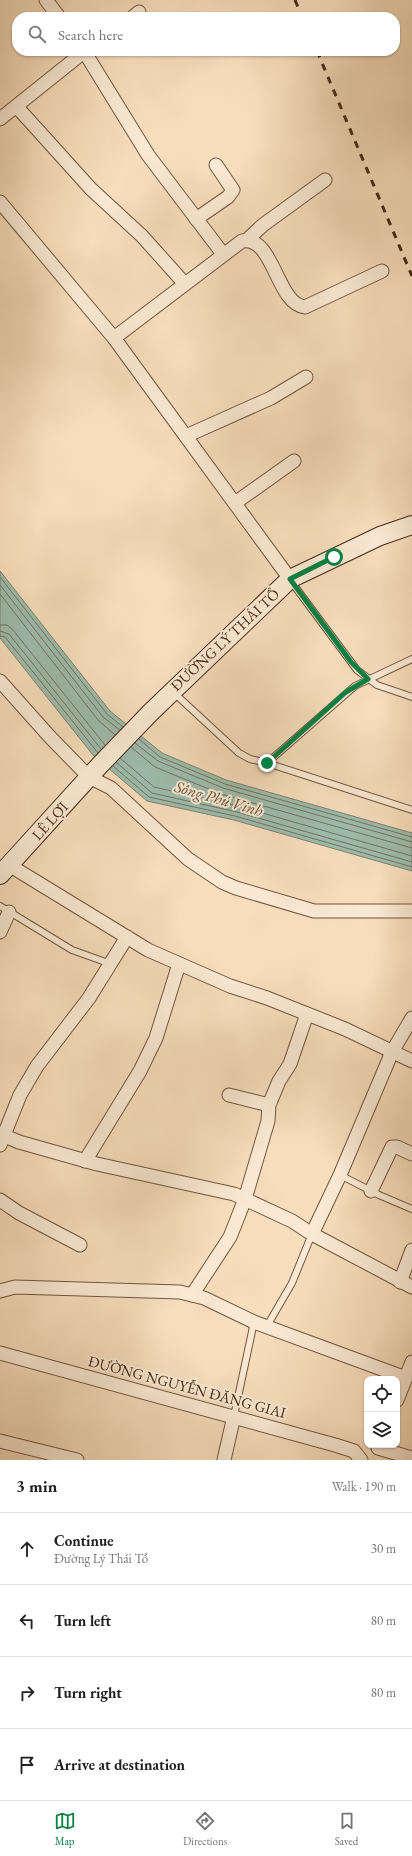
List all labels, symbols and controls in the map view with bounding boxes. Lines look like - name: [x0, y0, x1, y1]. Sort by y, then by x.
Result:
- search box: [12, 12, 400, 56]
- icon: search: [26, 23, 48, 45]
- text: Search here: [58, 25, 123, 44]
- route start: [325, 548, 343, 566]
- street label: ĐƯỜNG LÝ THÁI TỔ: [166, 584, 283, 695]
- route end: [258, 754, 276, 772]
- water label: Sông Phú Vinh: [171, 776, 266, 821]
- street label: LÊ LỢI: [27, 797, 72, 844]
- street label: ĐƯỜNG NGUYỄN ĐĂNG GIAI: [86, 1351, 288, 1422]
- map controls: [364, 1376, 400, 1448]
- button: locate: [364, 1376, 400, 1412]
- button: layers: [364, 1412, 400, 1448]
- text: 3 min: [16, 1475, 57, 1497]
- text: Walk · 190 m: [332, 1478, 396, 1495]
- text: Continue: [54, 1531, 114, 1550]
- icon: ahead: [16, 1538, 38, 1560]
- text: 30 m: [371, 1540, 396, 1557]
- text: Đường Lý Thái Tổ: [54, 1550, 148, 1567]
- icon: left: [16, 1610, 38, 1632]
- text: Turn left: [54, 1611, 111, 1630]
- text: 80 m: [371, 1612, 396, 1629]
- icon: right: [16, 1682, 38, 1704]
- text: Turn right: [54, 1683, 122, 1702]
- text: 80 m: [371, 1684, 396, 1701]
- icon: arrive: [16, 1754, 38, 1776]
- text: Arrive at destination: [54, 1755, 185, 1774]
- tab: Map: [54, 1810, 76, 1848]
- tab: Directions: [183, 1810, 227, 1848]
- tab: Saved: [335, 1810, 358, 1848]

